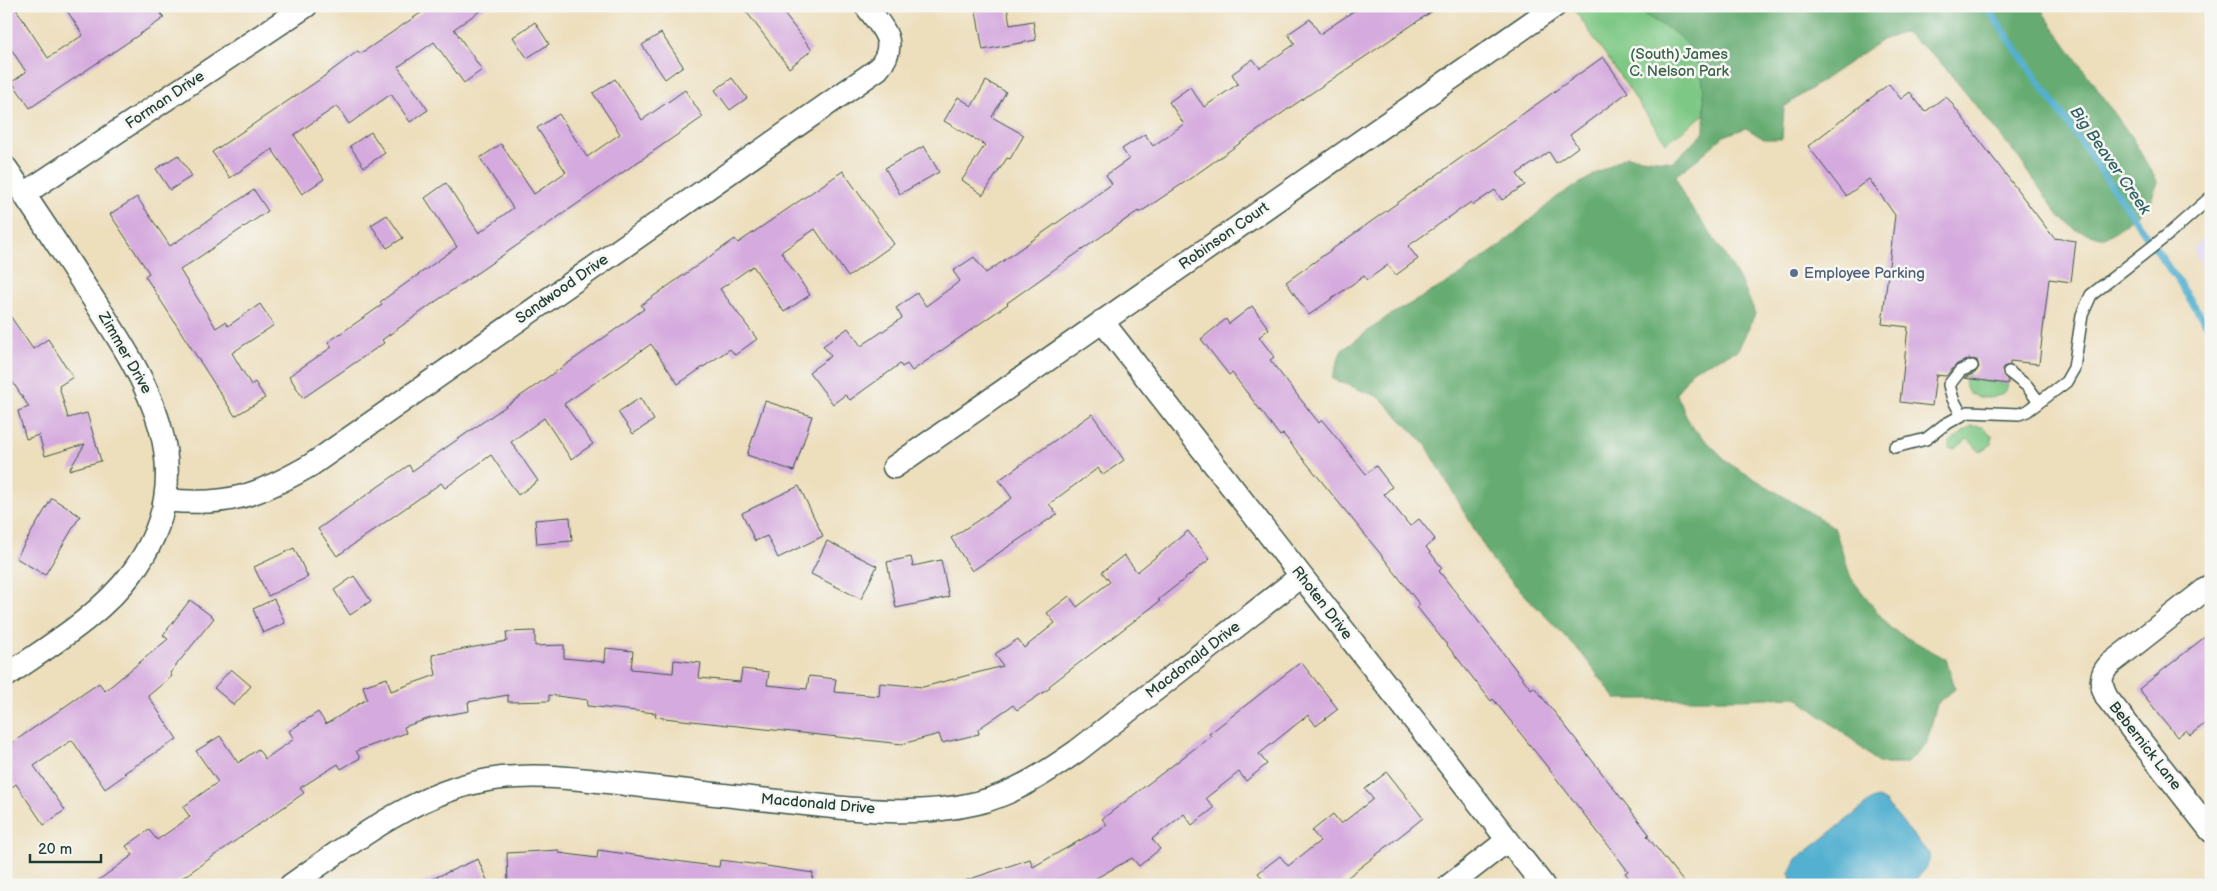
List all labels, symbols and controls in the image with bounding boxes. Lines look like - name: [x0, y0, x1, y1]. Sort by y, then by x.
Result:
- park label: (South) James C. Nelson Park: [1629, 45, 1729, 81]
- street label: Forman Drive: [122, 67, 208, 133]
- water label: Big Beaver Creek: [2066, 103, 2155, 220]
- street label: Robinson Court: [1175, 198, 1273, 274]
- street label: Sandwood Drive: [512, 250, 612, 328]
- place label: Employee Parking: [1804, 264, 1925, 283]
- marker: Employee Parking: [1788, 267, 1800, 279]
- street label: Zimmer Drive: [93, 308, 156, 397]
- street label: Rhoten Drive: [1287, 562, 1357, 644]
- street label: Macdonald Drive: [1142, 617, 1244, 703]
- street label: Bebernick Lane: [2104, 698, 2186, 794]
- street label: Macdonald Drive: [760, 790, 876, 818]
- scale bar: [30, 831, 101, 863]
- text: 20 m: [38, 840, 72, 859]

